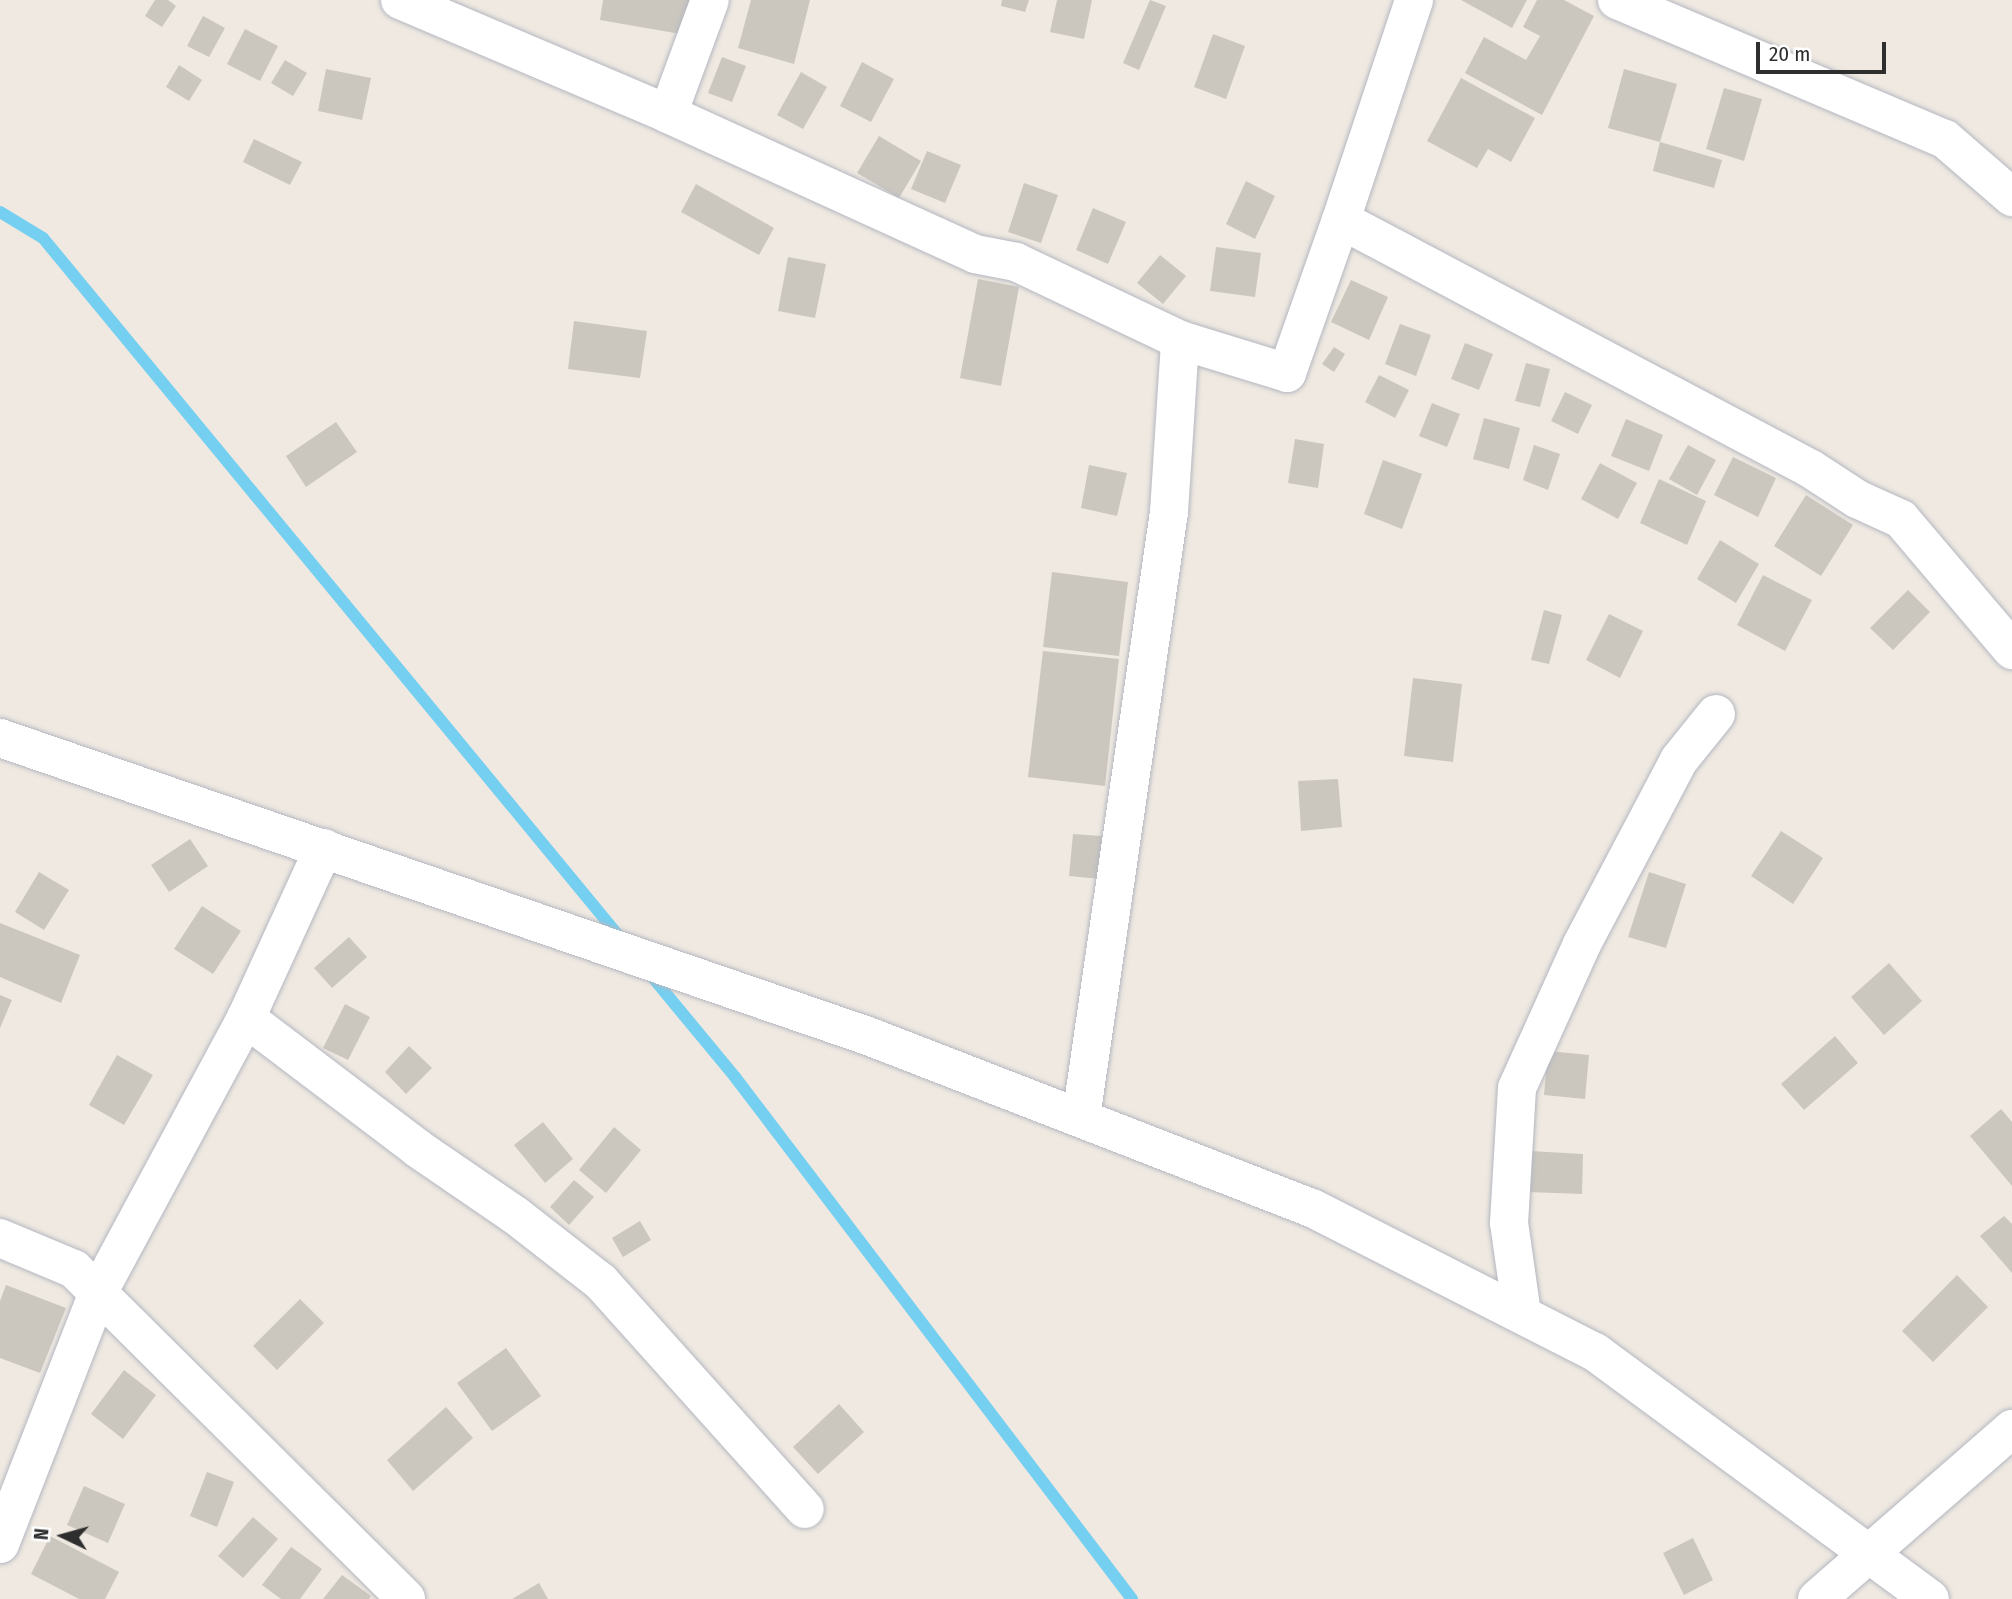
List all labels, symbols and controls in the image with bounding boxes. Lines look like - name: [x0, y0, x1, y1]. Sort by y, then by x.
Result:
- scale bar: [1760, 28, 1890, 72]
- text: 20 m: [1769, 41, 1810, 67]
- north arrow: [28, 1501, 98, 1571]
- text: N: [30, 1527, 54, 1541]

